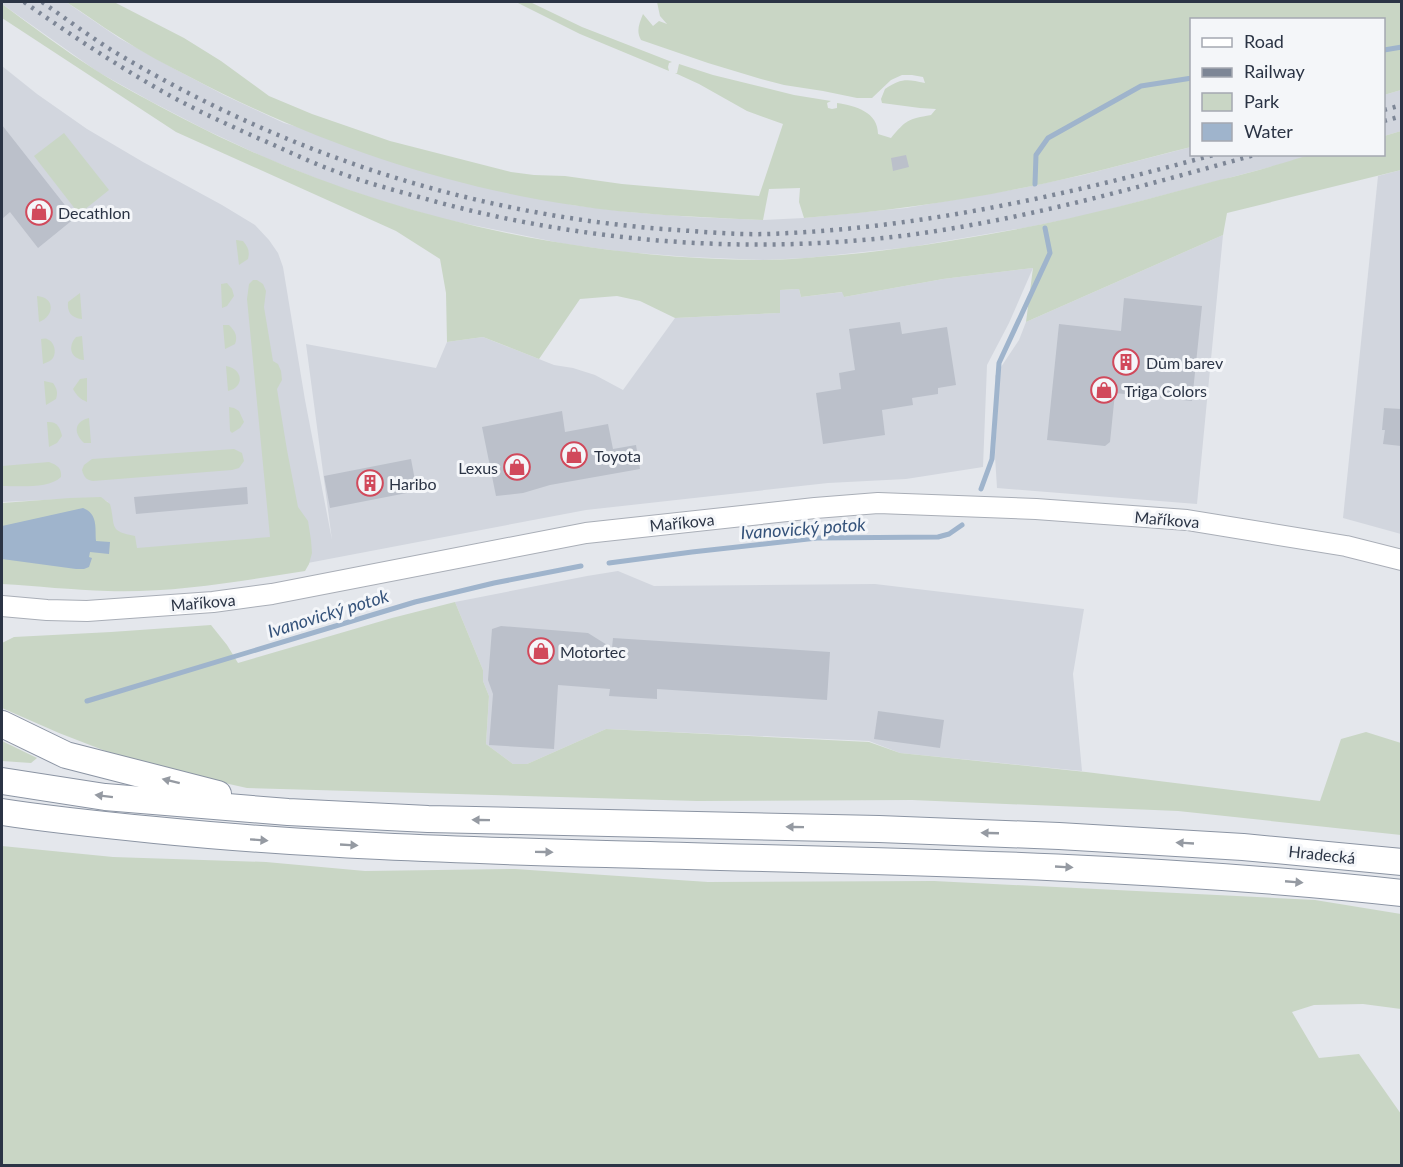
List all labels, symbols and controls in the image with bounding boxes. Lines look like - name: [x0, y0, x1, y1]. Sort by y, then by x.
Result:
- legend: [1190, 18, 1385, 156]
- text: Road: [1244, 30, 1284, 52]
- text: Railway: [1244, 60, 1305, 82]
- text: Park: [1244, 90, 1280, 112]
- text: Water: [1244, 120, 1293, 142]
- shop icon: Decathlon: [24, 197, 54, 227]
- place label: Decathlon: [58, 203, 130, 222]
- building icon: Dům barev: [1111, 347, 1141, 377]
- place label: Dům barev: [1146, 353, 1224, 372]
- shop icon: Triga Colors: [1089, 375, 1119, 405]
- place label: Triga Colors: [1124, 381, 1207, 400]
- shop icon: Toyota: [559, 440, 589, 470]
- place label: Toyota: [594, 446, 641, 465]
- shop icon: Lexus: [502, 452, 532, 482]
- place label: Lexus: [458, 458, 498, 477]
- building icon: Haribo: [355, 468, 385, 498]
- place label: Haribo: [389, 474, 437, 493]
- street label: Maříkova: [1134, 507, 1200, 531]
- street label: Maříkova: [649, 509, 715, 535]
- water label: Ivanovický potok: [740, 513, 867, 543]
- water label: Ivanovický potok: [265, 584, 392, 642]
- street label: Maříkova: [170, 590, 236, 614]
- shop icon: Motortec: [526, 636, 556, 666]
- place label: Motortec: [560, 642, 626, 661]
- one-way arrow: [161, 776, 180, 786]
- one-way arrow: [95, 792, 114, 801]
- one-way arrow: [471, 815, 490, 825]
- one-way arrow: [785, 822, 804, 832]
- one-way arrow: [980, 829, 999, 838]
- one-way arrow: [250, 835, 269, 844]
- one-way arrow: [1175, 839, 1194, 848]
- one-way arrow: [339, 840, 358, 849]
- street label: Hradecká: [1288, 841, 1356, 867]
- one-way arrow: [534, 847, 553, 857]
- one-way arrow: [1055, 862, 1074, 871]
- one-way arrow: [1285, 877, 1304, 887]

